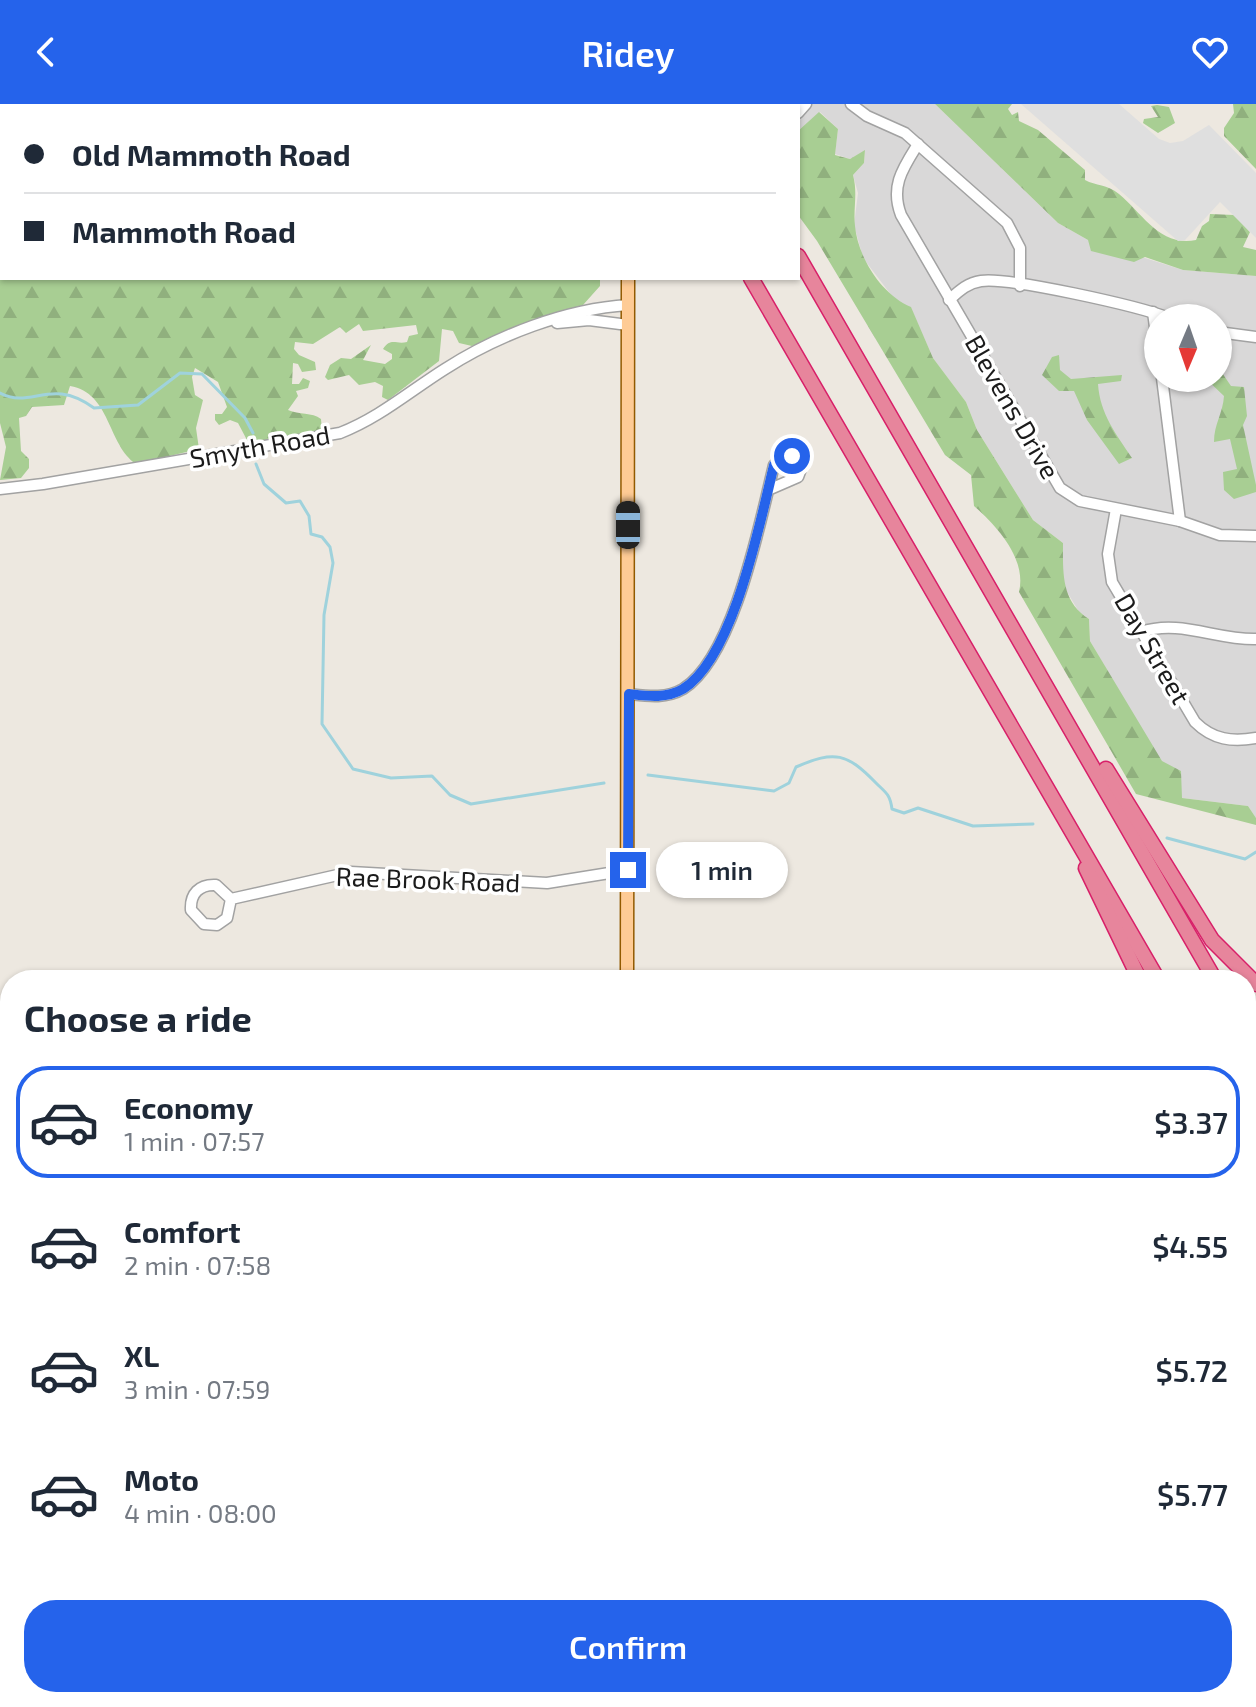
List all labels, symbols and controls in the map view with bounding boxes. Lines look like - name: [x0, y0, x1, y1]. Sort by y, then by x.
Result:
- icon: back: [24, 30, 68, 74]
- icon: heart: [1188, 30, 1232, 74]
- text: Ridey: [581, 31, 675, 74]
- text: Old Mammoth Road: [72, 136, 351, 172]
- text: Mammoth Road: [72, 213, 296, 249]
- north arrow: [1144, 304, 1232, 392]
- map controls: [1144, 304, 1232, 392]
- street label: Blevens Drive: [960, 329, 1067, 484]
- street label: Smyth Road: [187, 418, 332, 473]
- route start: [774, 438, 810, 474]
- car: [616, 501, 640, 549]
- street label: Day Street: [1109, 587, 1197, 709]
- callout: 1 min: [656, 842, 788, 898]
- route end: [610, 852, 646, 888]
- text: 1 min: [691, 854, 753, 885]
- street label: Rae Brook Road: [335, 860, 521, 897]
- text: Choose a ride: [24, 996, 252, 1039]
- icon: car: [28, 1086, 100, 1158]
- text: Economy: [124, 1089, 253, 1125]
- text: $3.37: [1154, 1104, 1228, 1140]
- text: 1 min · 07:57: [124, 1125, 265, 1156]
- icon: car: [28, 1210, 100, 1282]
- text: Comfort: [124, 1213, 241, 1249]
- text: $4.55: [1152, 1228, 1228, 1264]
- text: 2 min · 07:58: [124, 1249, 271, 1280]
- icon: car: [28, 1334, 100, 1406]
- text: XL: [124, 1337, 159, 1373]
- text: $5.72: [1156, 1352, 1228, 1388]
- text: 3 min · 07:59: [124, 1373, 270, 1404]
- icon: car: [28, 1458, 100, 1530]
- text: Moto: [124, 1461, 199, 1497]
- text: $5.77: [1157, 1476, 1228, 1512]
- text: 4 min · 08:00: [124, 1497, 277, 1528]
- button: Confirm: [24, 1600, 1232, 1692]

